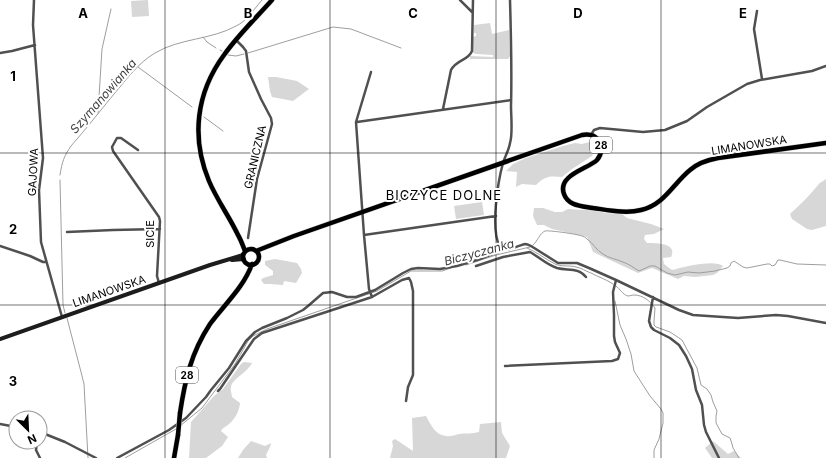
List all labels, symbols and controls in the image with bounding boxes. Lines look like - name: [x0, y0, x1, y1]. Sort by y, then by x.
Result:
- text: A: [78, 5, 88, 21]
- text: B: [244, 5, 253, 21]
- text: C: [408, 5, 418, 21]
- text: D: [573, 5, 583, 21]
- text: E: [739, 5, 747, 21]
- water label: Szymanowianka: [67, 56, 139, 136]
- text: 1: [10, 68, 16, 84]
- street label: GRANICZNA: [241, 123, 269, 190]
- street label: LIMANOWSKA: [710, 132, 788, 158]
- road number: 28: [590, 137, 612, 153]
- street label: GAJOWA: [25, 147, 41, 196]
- district label: BICZYCE DOLNE: [386, 187, 502, 203]
- street label: SICIE: [143, 220, 157, 248]
- text: 2: [9, 221, 17, 237]
- water label: Biczyczanka: [442, 235, 516, 269]
- street label: LIMANOWSKA: [71, 272, 148, 310]
- road number: 28: [176, 367, 198, 383]
- text: 3: [9, 373, 17, 389]
- north arrow: [8, 410, 48, 450]
- text: N: [25, 431, 39, 447]

